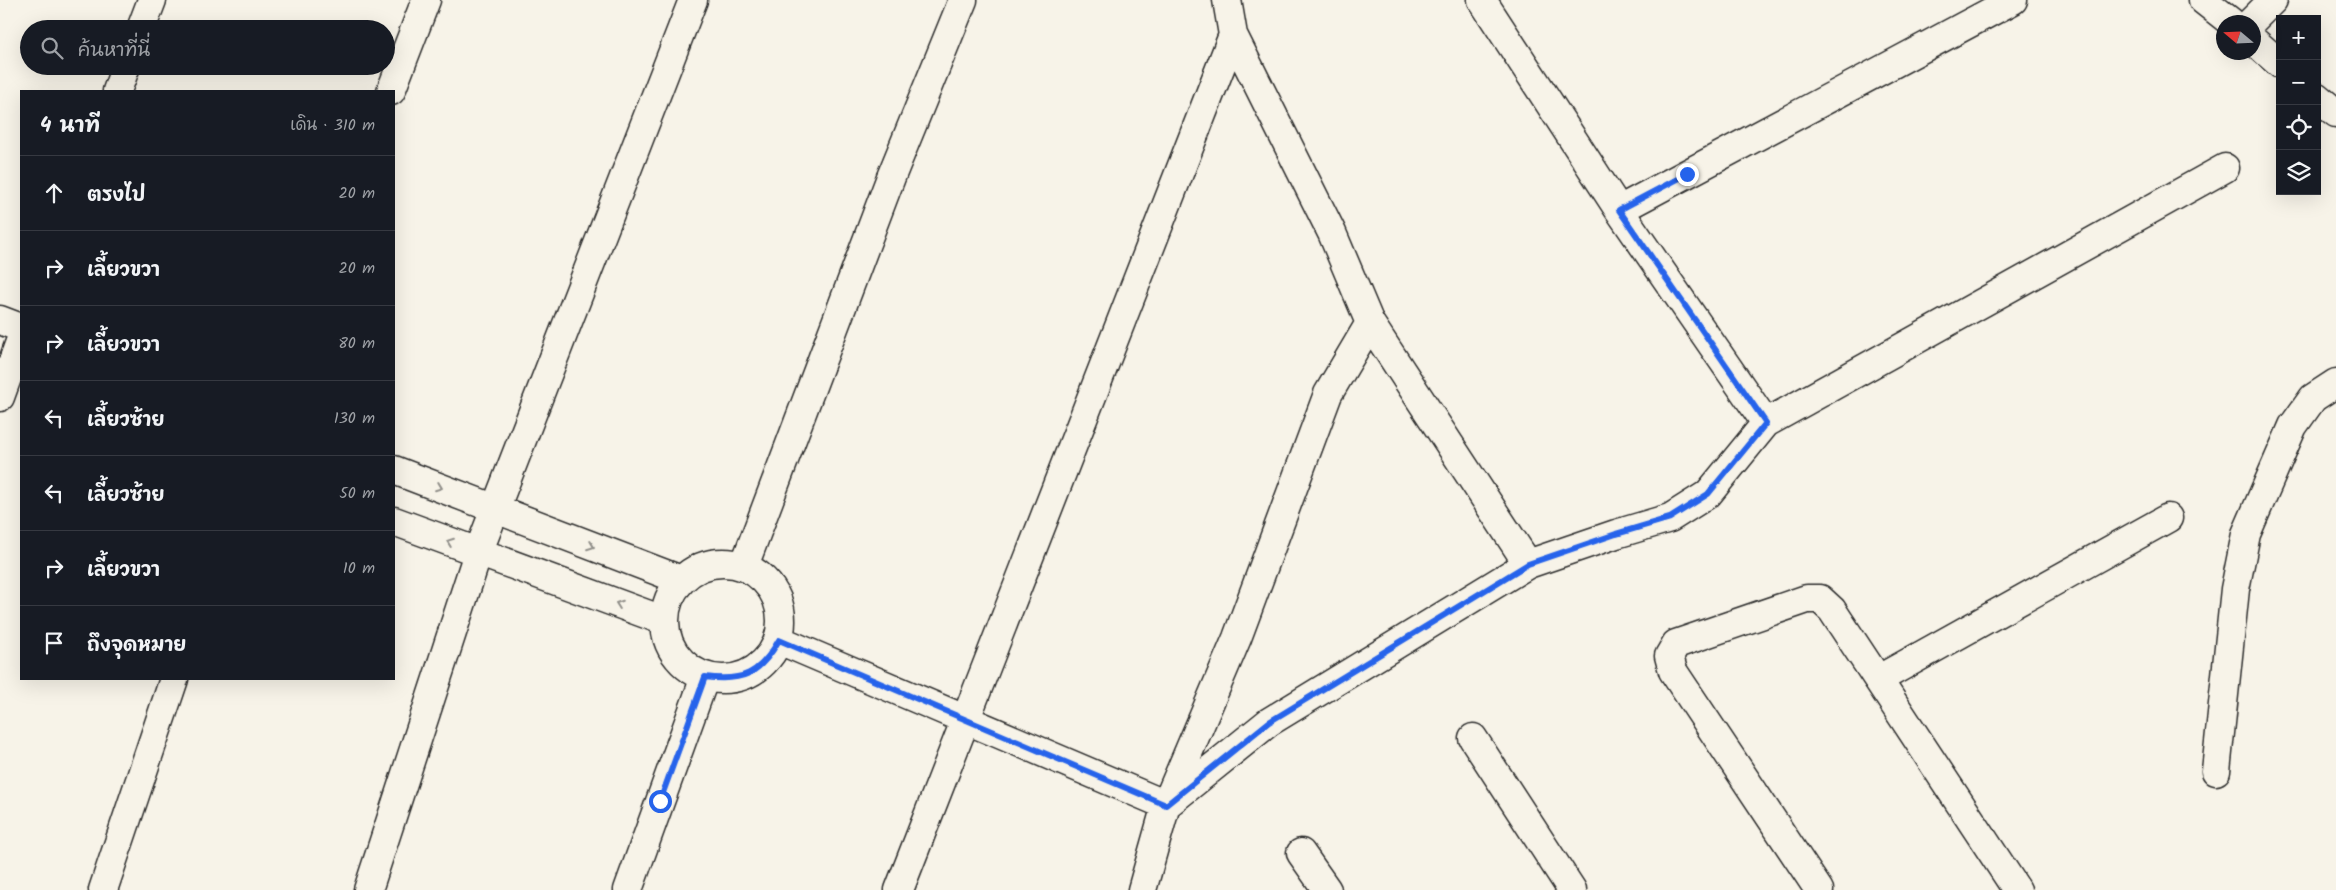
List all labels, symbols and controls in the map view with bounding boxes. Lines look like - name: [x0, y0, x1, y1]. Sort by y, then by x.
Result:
- north arrow: [2216, 15, 2261, 60]
- map controls: [2276, 15, 2321, 195]
- button: +: [2276, 15, 2321, 60]
- search box: [20, 20, 395, 75]
- icon: search: [38, 34, 66, 62]
- text: ค้นหาที่นี่: [78, 36, 150, 66]
- button: −: [2276, 60, 2321, 105]
- button: locate: [2276, 105, 2321, 150]
- text: 4 นาที: [40, 110, 100, 143]
- text: เดิน · 310 m: [290, 113, 375, 138]
- button: layers: [2276, 150, 2321, 195]
- route end: [1676, 163, 1699, 186]
- icon: ahead: [40, 179, 68, 207]
- text: ตรงไป: [87, 181, 145, 211]
- text: 20 m: [339, 181, 375, 206]
- icon: right: [40, 254, 68, 282]
- text: เลี้ยวขวา: [87, 256, 160, 286]
- text: 20 m: [339, 256, 375, 281]
- icon: right: [40, 329, 68, 357]
- text: เลี้ยวขวา: [87, 331, 160, 361]
- text: 80 m: [338, 331, 375, 356]
- icon: left: [40, 404, 68, 432]
- text: เลี้ยวซ้าย: [87, 406, 164, 436]
- text: 130 m: [334, 406, 375, 431]
- icon: left: [40, 479, 68, 507]
- text: เลี้ยวซ้าย: [87, 481, 164, 511]
- text: 50 m: [339, 481, 375, 506]
- one-way arrow: [434, 481, 443, 491]
- one-way arrow: [446, 538, 455, 549]
- one-way arrow: [586, 539, 595, 550]
- icon: right: [40, 554, 68, 582]
- text: เลี้ยวขวา: [87, 556, 160, 586]
- text: 10 m: [343, 556, 375, 581]
- one-way arrow: [615, 600, 624, 610]
- icon: arrive: [40, 629, 68, 657]
- text: ถึงจุดหมาย: [87, 631, 186, 661]
- route start: [649, 790, 672, 813]

